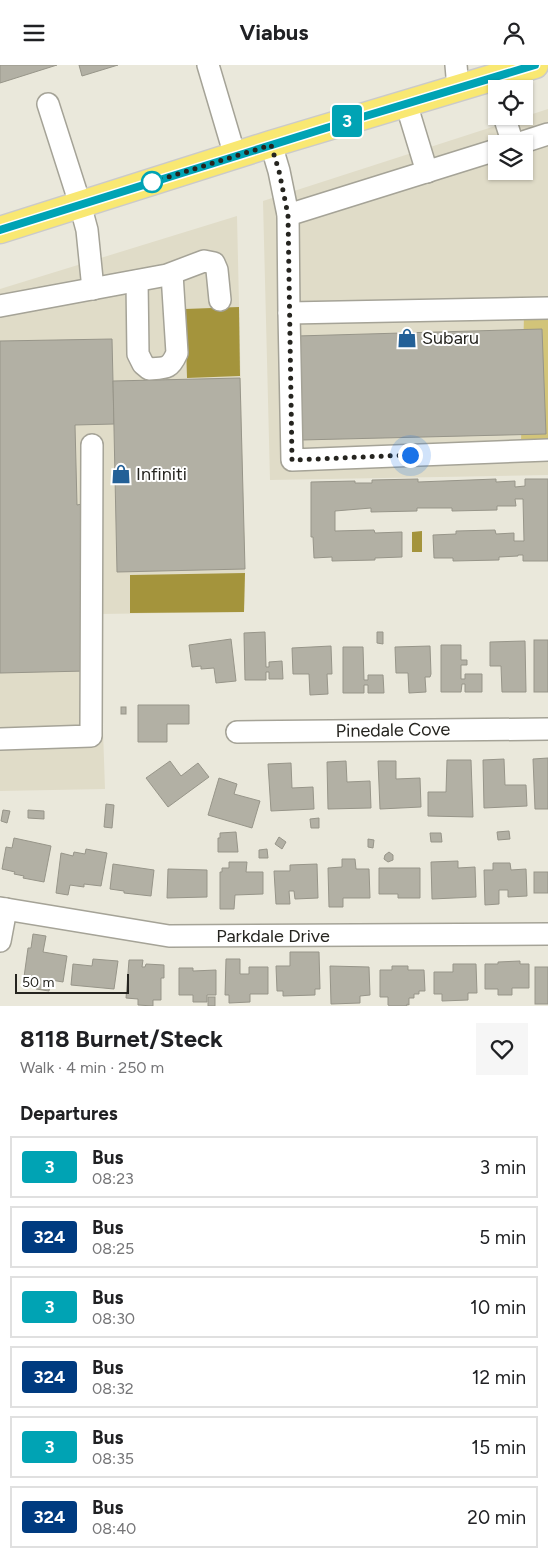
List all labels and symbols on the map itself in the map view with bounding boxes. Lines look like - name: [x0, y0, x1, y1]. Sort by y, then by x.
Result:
- line badge: 3: [331, 105, 363, 137]
- unlabelled marker: [141, 171, 163, 193]
- shop icon: Subaru: [396, 327, 418, 349]
- place label: Subaru: [422, 327, 479, 349]
- your location: [398, 443, 423, 468]
- shop icon: Infiniti: [110, 463, 132, 485]
- place label: Infiniti: [136, 463, 187, 485]
- street label: Pinedale Cove: [336, 718, 451, 742]
- street label: Parkdale Drive: [216, 925, 330, 947]
- scale bar: [15, 971, 129, 994]

